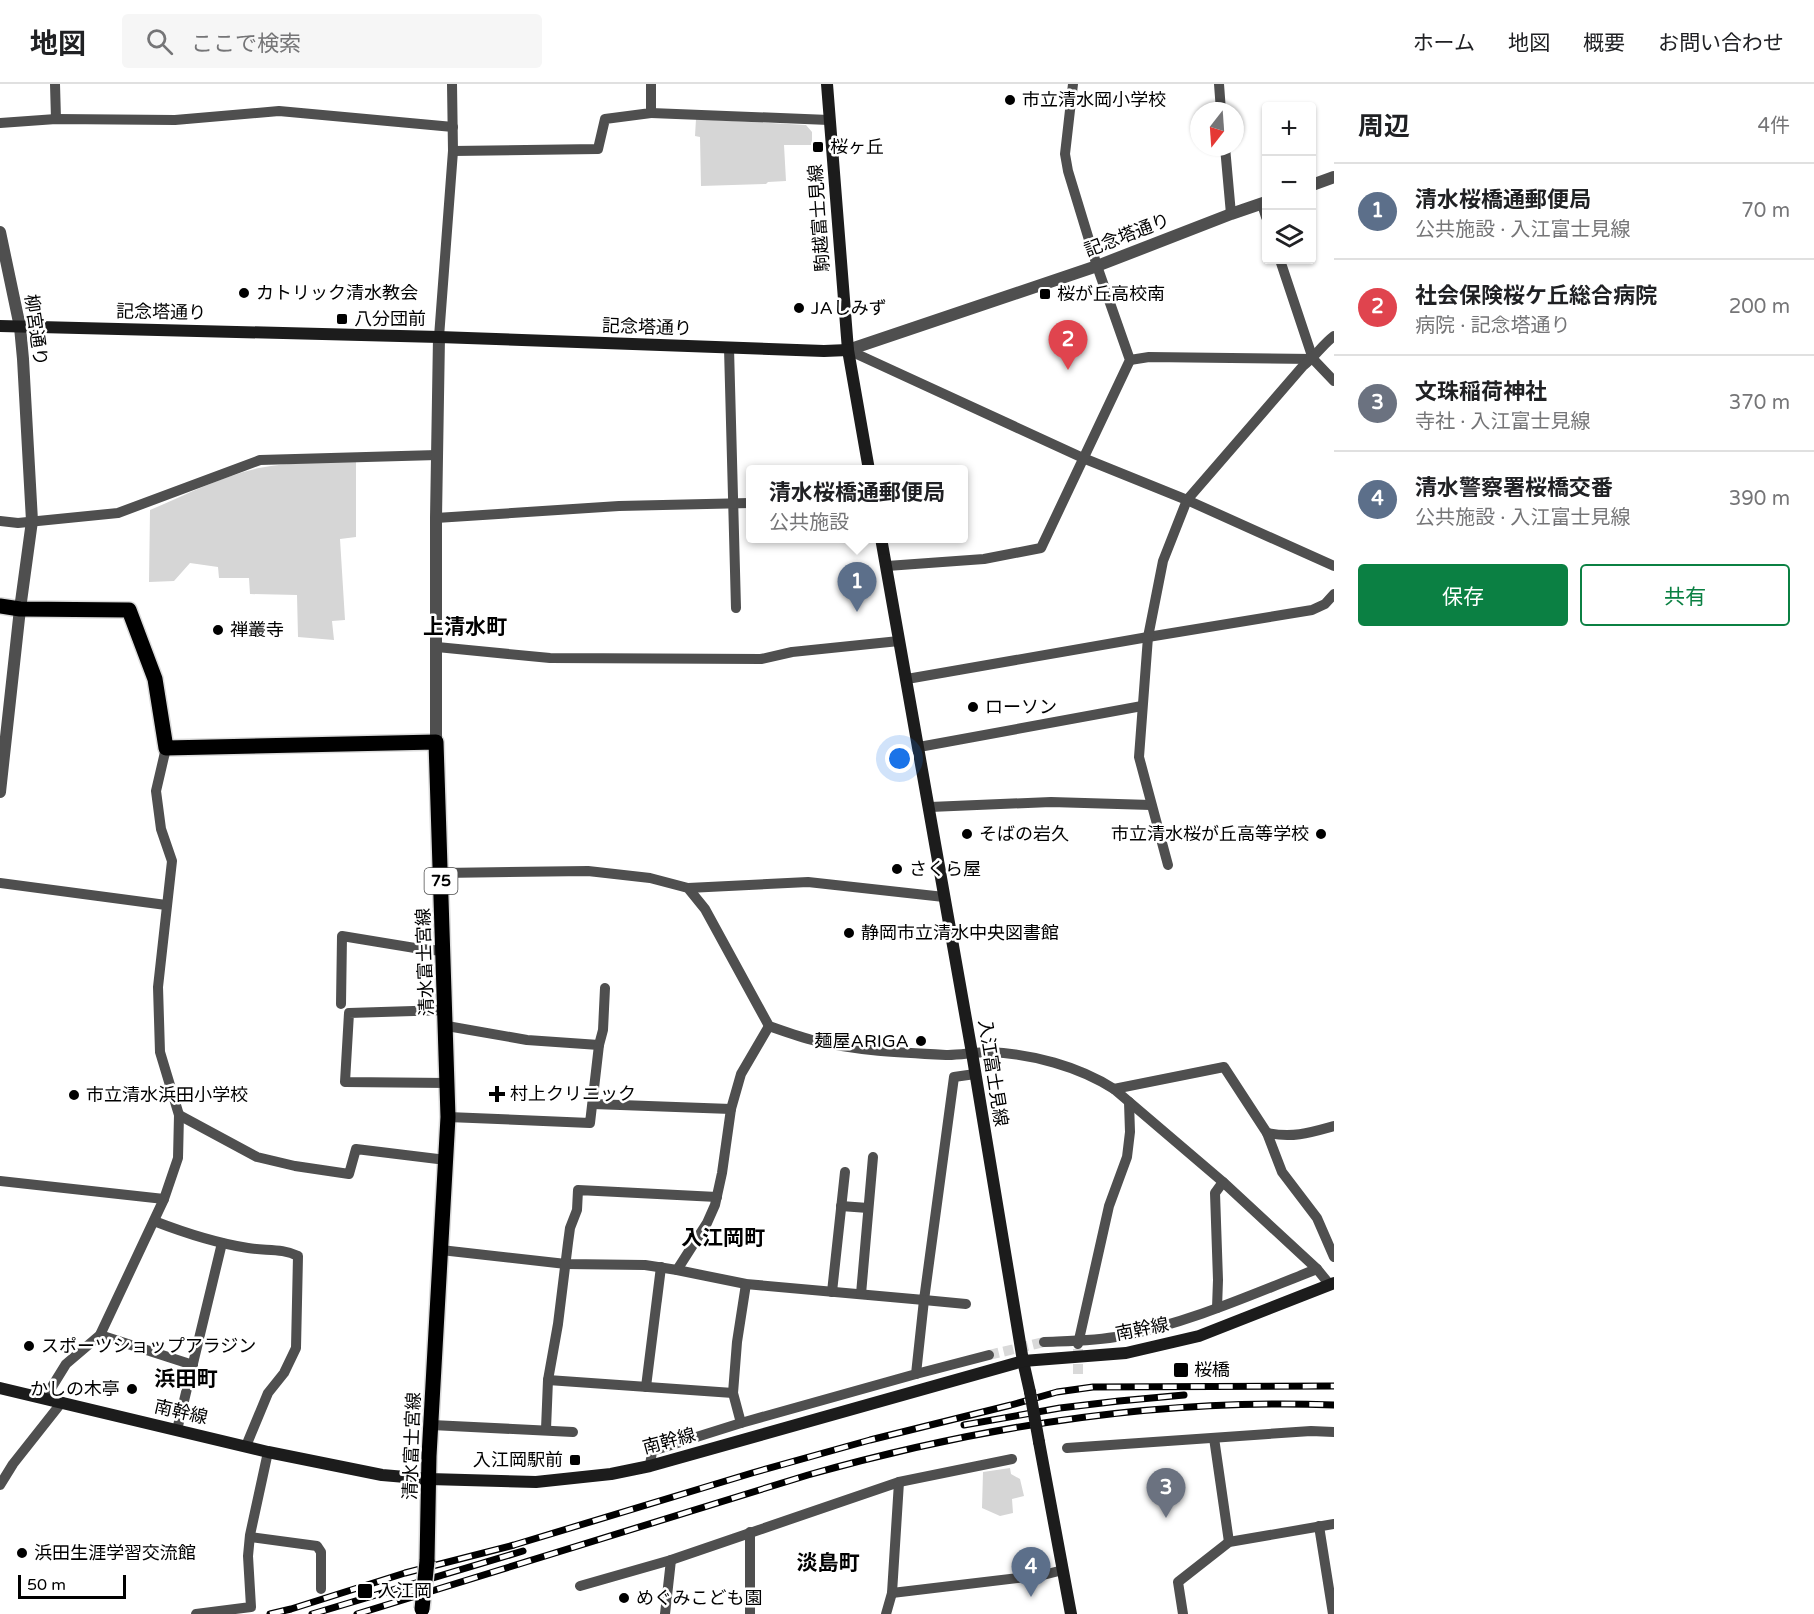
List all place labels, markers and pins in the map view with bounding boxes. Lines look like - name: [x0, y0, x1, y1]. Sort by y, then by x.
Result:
- place label: 市立清水岡小学校: [1022, 89, 1166, 111]
- marker: 市立清水岡小学校: [1003, 93, 1017, 107]
- place label: 桜ヶ丘: [830, 136, 884, 158]
- marker: 桜ヶ丘: [811, 140, 825, 154]
- place label: カトリック清水教会: [256, 282, 418, 304]
- place label: 桜が丘高校南: [1057, 283, 1165, 305]
- marker: カトリック清水教会: [237, 286, 251, 300]
- marker: 桜が丘高校南: [1038, 287, 1052, 301]
- place label: JAしみず: [811, 297, 887, 319]
- marker: JAしみず: [792, 301, 806, 315]
- place label: 八分団前: [354, 308, 426, 330]
- marker: 八分団前: [335, 312, 349, 326]
- pin: 2: [1048, 320, 1088, 370]
- pin: 1: [838, 562, 876, 612]
- place label: 禅叢寺: [230, 619, 284, 641]
- marker: 禅叢寺: [211, 623, 225, 637]
- place label: ローソン: [985, 696, 1057, 718]
- marker: ローソン: [966, 700, 980, 714]
- place label: そばの岩久: [979, 823, 1069, 845]
- place label: 市立清水桜が丘高等学校: [1111, 823, 1309, 845]
- marker: そばの岩久: [960, 827, 974, 841]
- marker: 市立清水桜が丘高等学校: [1314, 827, 1328, 841]
- place label: さくら屋: [909, 858, 981, 880]
- marker: さくら屋: [890, 862, 904, 876]
- place label: 静岡市立清水中央図書館: [861, 922, 1059, 944]
- marker: 静岡市立清水中央図書館: [842, 926, 856, 940]
- place label: 麺屋ARIGA: [815, 1030, 909, 1052]
- marker: 麺屋ARIGA: [914, 1034, 928, 1048]
- place label: 村上クリニック: [510, 1083, 636, 1105]
- place label: 市立清水浜田小学校: [86, 1084, 248, 1106]
- marker: 村上クリニック: [488, 1085, 506, 1103]
- marker: 市立清水浜田小学校: [67, 1088, 81, 1102]
- place label: スポーツショップアラジン: [41, 1335, 256, 1357]
- marker: スポーツショップアラジン: [22, 1339, 36, 1353]
- place label: 桜橋: [1194, 1359, 1230, 1381]
- marker: 桜橋: [1172, 1361, 1190, 1379]
- place label: かしの木亭: [30, 1378, 120, 1400]
- marker: かしの木亭: [125, 1382, 139, 1396]
- place label: 入江岡駅前: [473, 1449, 563, 1471]
- marker: 入江岡駅前: [568, 1453, 582, 1467]
- pin: 3: [1146, 1468, 1186, 1518]
- place label: 浜田生涯学習交流館: [34, 1542, 196, 1564]
- marker: 浜田生涯学習交流館: [15, 1546, 29, 1560]
- pin: 4: [1012, 1548, 1050, 1597]
- place label: 入江岡: [378, 1580, 432, 1602]
- marker: 入江岡: [356, 1582, 374, 1600]
- place label: めぐみこども園: [636, 1587, 763, 1609]
- marker: めぐみこども園: [617, 1591, 631, 1605]

